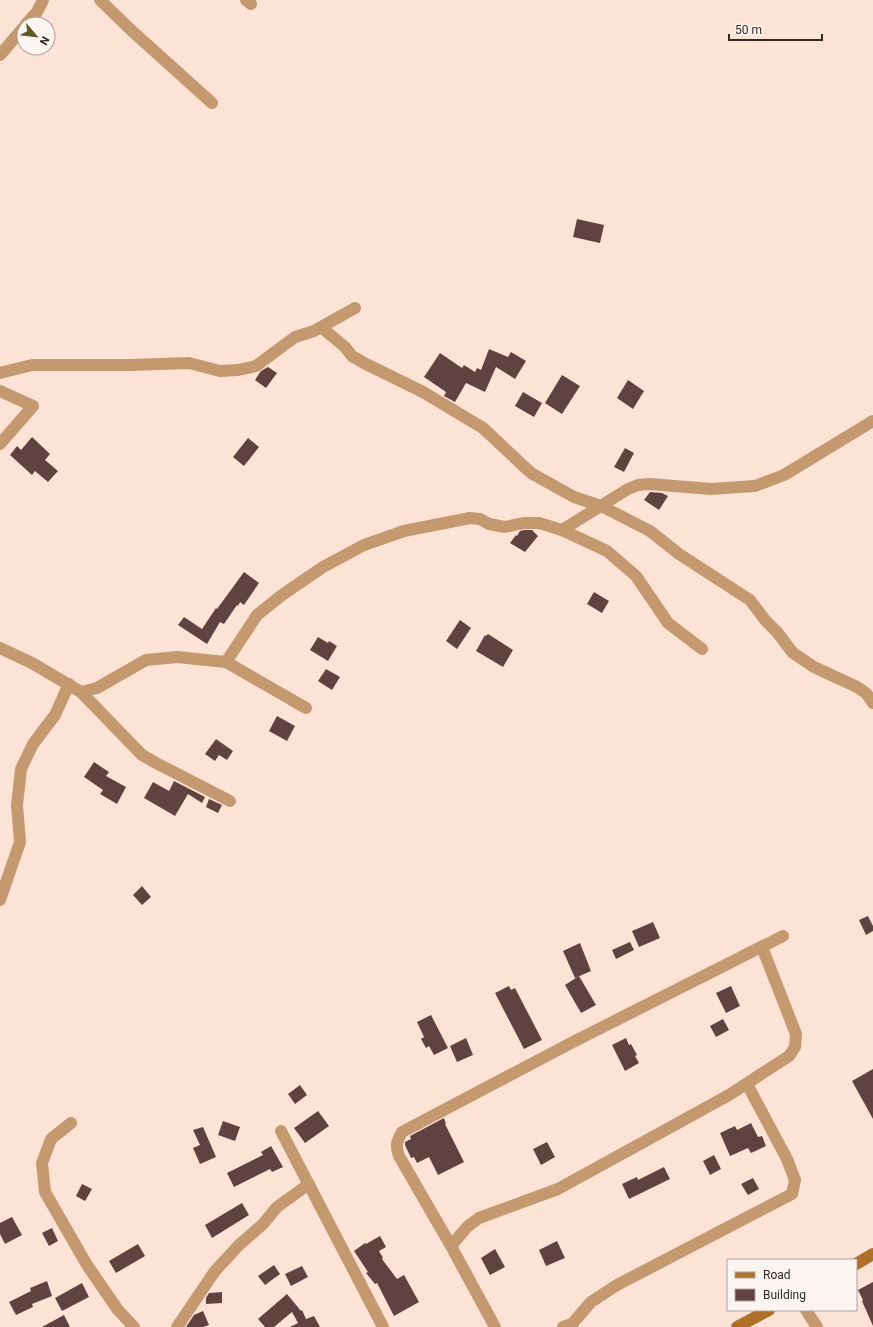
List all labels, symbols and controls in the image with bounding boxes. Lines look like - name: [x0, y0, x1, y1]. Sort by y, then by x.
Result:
- north arrow: [16, 16, 56, 56]
- scale bar: [729, 16, 822, 42]
- text: 50 m: [735, 23, 762, 37]
- text: N: [37, 34, 52, 47]
- legend: [727, 1259, 857, 1311]
- text: Road: [763, 1268, 791, 1282]
- text: Building: [763, 1288, 806, 1302]

